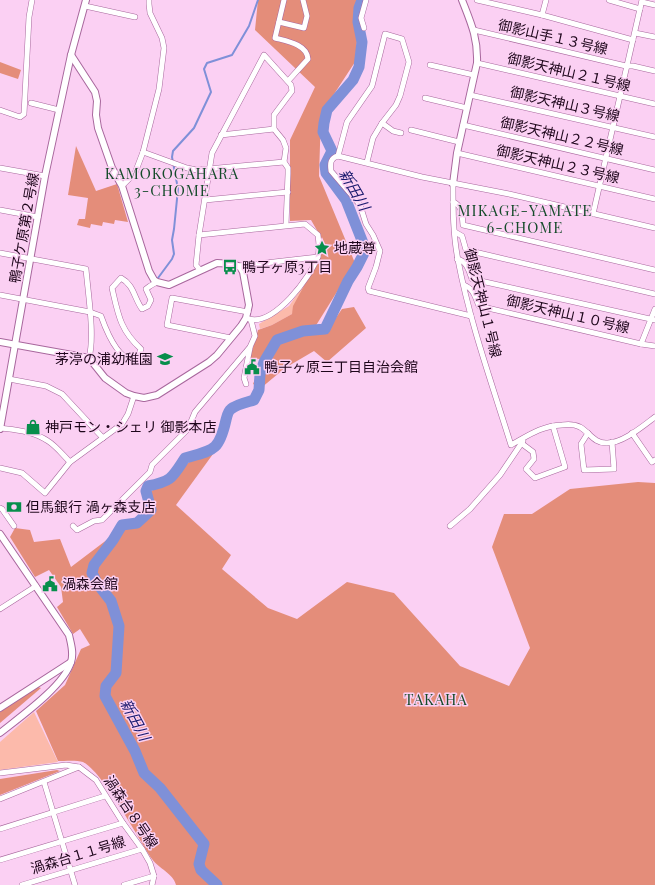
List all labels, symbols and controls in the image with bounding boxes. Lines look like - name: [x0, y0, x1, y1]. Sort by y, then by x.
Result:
- street label: 御影山手１３号線: [496, 15, 610, 58]
- street label: 御影天神山２１号線: [506, 48, 633, 95]
- street label: 御影天神山３号線: [508, 82, 622, 125]
- street label: 御影天神山２２号線: [499, 112, 626, 159]
- street label: 御影天神山２３号線: [495, 140, 622, 187]
- district label: KAMOKOGAHARA 3-CHOME: [105, 163, 239, 200]
- water label: 新田川: [335, 165, 376, 216]
- street label: 鴨子ケ原第２号線: [4, 171, 43, 285]
- district label: MIKAGE-YAMATE 6-CHOME: [458, 200, 592, 237]
- place label: 地蔵尊: [334, 238, 376, 257]
- place icon: 地蔵尊: [313, 239, 331, 257]
- street label: 御影天神山１号線: [461, 246, 506, 360]
- place label: 鴨子ヶ原3丁目: [242, 257, 332, 276]
- bus stop icon: 鴨子ヶ原3丁目: [221, 258, 239, 276]
- street label: 御影天神山１０号線: [505, 290, 632, 337]
- place label: 茅渟の浦幼稚園: [55, 349, 153, 368]
- school or university icon: 茅渟の浦幼稚園: [156, 350, 174, 368]
- place label: 鴨子ヶ原三丁目自治会館: [264, 357, 418, 376]
- public building icon: 鴨子ヶ原三丁目自治会館: [243, 358, 261, 376]
- place label: 神戸モン・シェリ 御影本店: [45, 417, 217, 436]
- shop icon: 神戸モン・シェリ 御影本店: [24, 418, 42, 436]
- place label: 但馬銀行 渦ヶ森支店: [26, 497, 156, 516]
- bank icon: 但馬銀行 渦ヶ森支店: [5, 498, 23, 516]
- place label: 渦森会館: [62, 574, 118, 593]
- public building icon: 渦森会館: [41, 575, 59, 593]
- district label: TAKAHA: [404, 689, 468, 709]
- water label: 新田川: [116, 695, 156, 746]
- street label: 渦森台８号線: [100, 772, 163, 852]
- street label: 渦森台１１号線: [28, 831, 127, 878]

